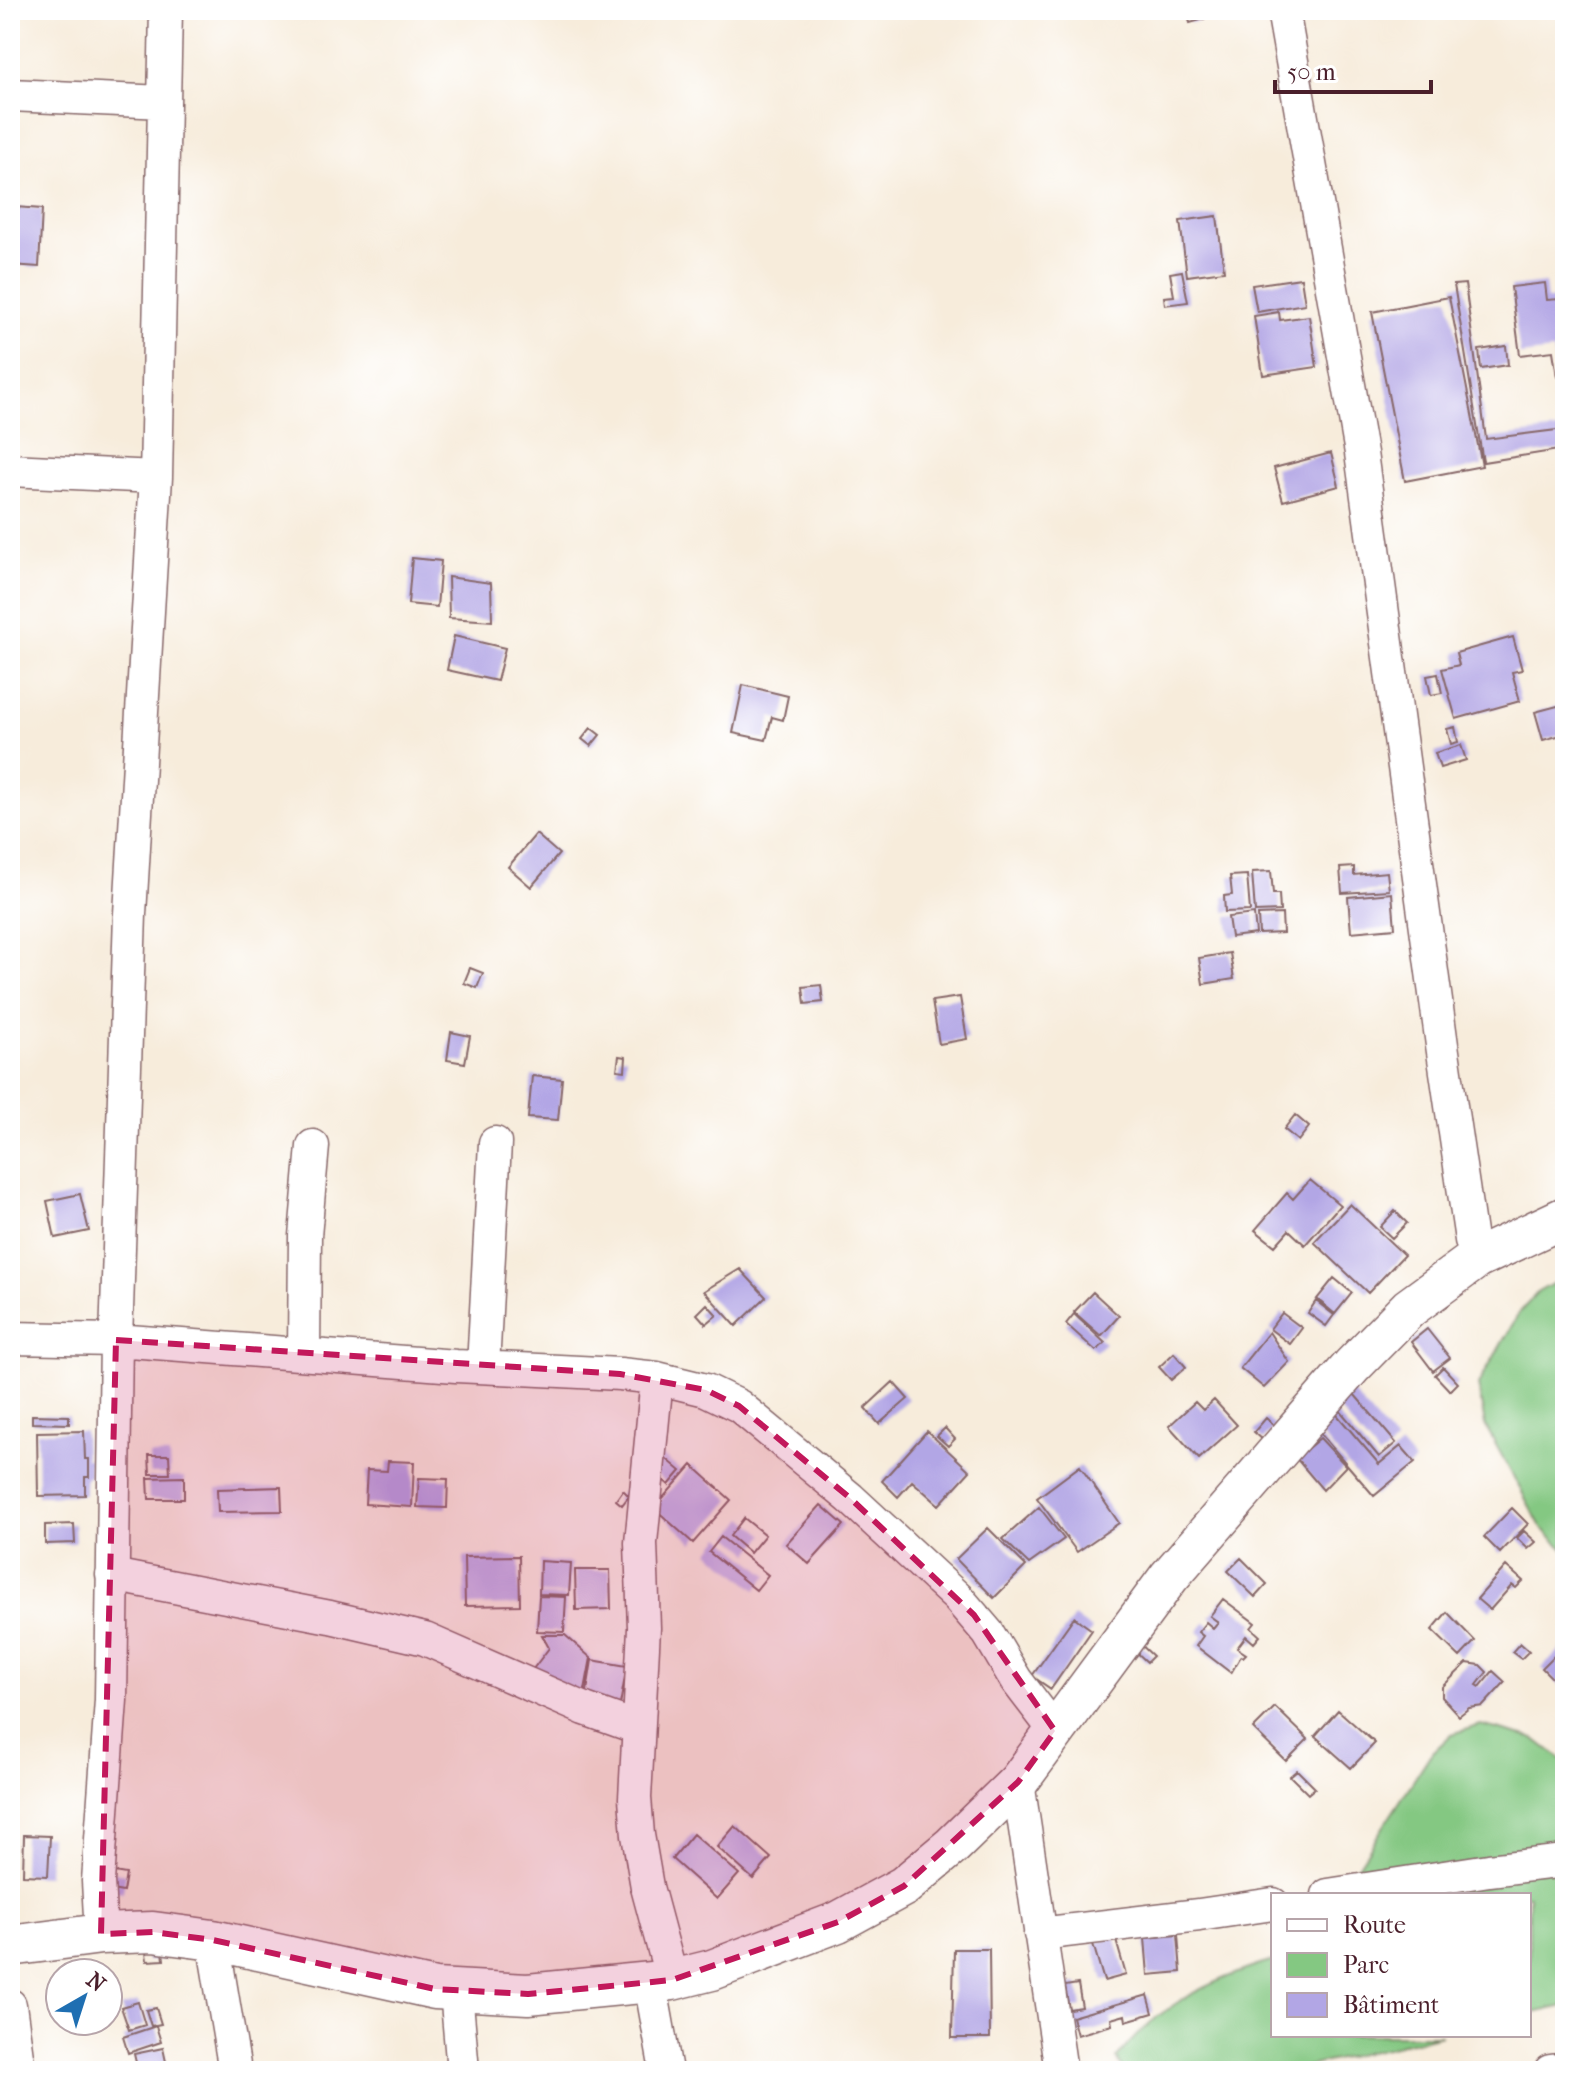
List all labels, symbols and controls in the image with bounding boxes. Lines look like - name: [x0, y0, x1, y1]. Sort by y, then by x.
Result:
- scale bar: [1275, 44, 1431, 94]
- text: 50 m: [1287, 58, 1336, 86]
- legend: [1271, 1893, 1531, 2037]
- text: Route: [1343, 1911, 1406, 1939]
- text: Parc: [1343, 1951, 1389, 1979]
- north arrow: [44, 1957, 124, 2037]
- text: N: [81, 1967, 111, 1998]
- text: Bâtiment: [1343, 1991, 1440, 2019]

